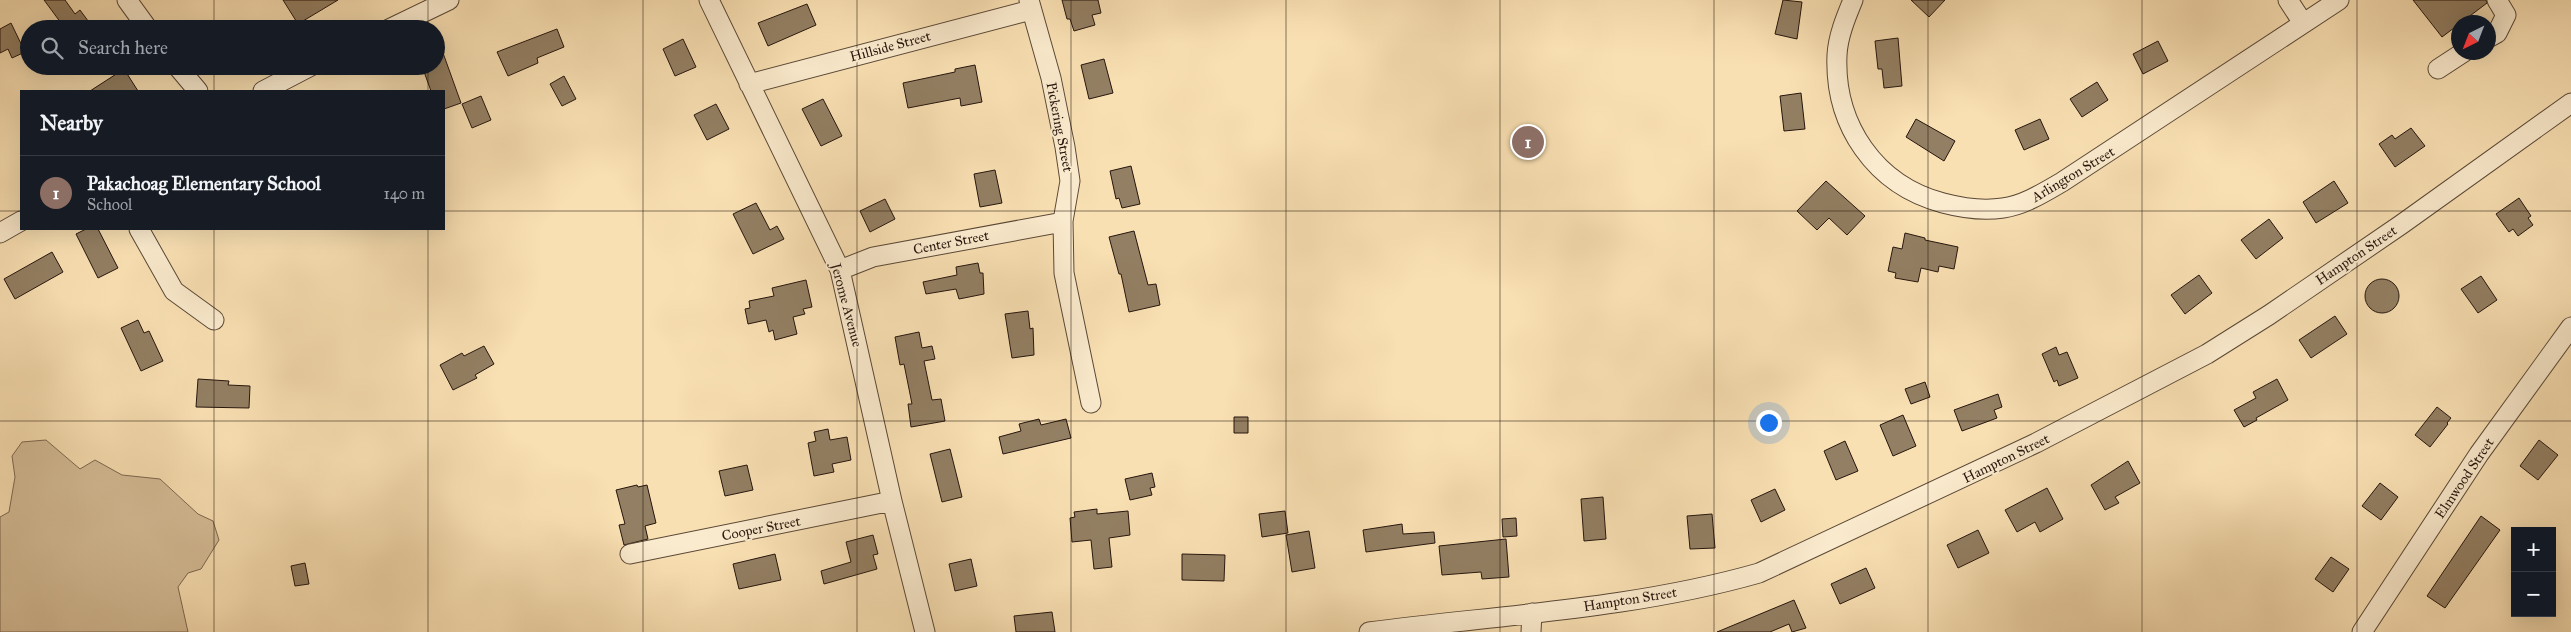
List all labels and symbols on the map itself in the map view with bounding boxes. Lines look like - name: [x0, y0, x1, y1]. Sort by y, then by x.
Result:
- north arrow: [2451, 15, 2496, 60]
- street label: Hillside Street: [848, 28, 933, 65]
- street label: Pickering Street: [1042, 81, 1077, 173]
- pin: 1: [1512, 123, 1544, 161]
- street label: Arlington Street: [2028, 143, 2118, 206]
- street label: Hampton Street: [2312, 222, 2400, 289]
- street label: Center Street: [912, 227, 990, 258]
- street label: Jerome Avenue: [826, 259, 866, 349]
- your location: [1756, 410, 1782, 436]
- street label: Hampton Street: [1960, 430, 2052, 487]
- street label: Elmwood Street: [2431, 435, 2498, 522]
- street label: Cooper Street: [720, 513, 802, 544]
- street label: Hampton Street: [1582, 584, 1678, 615]

